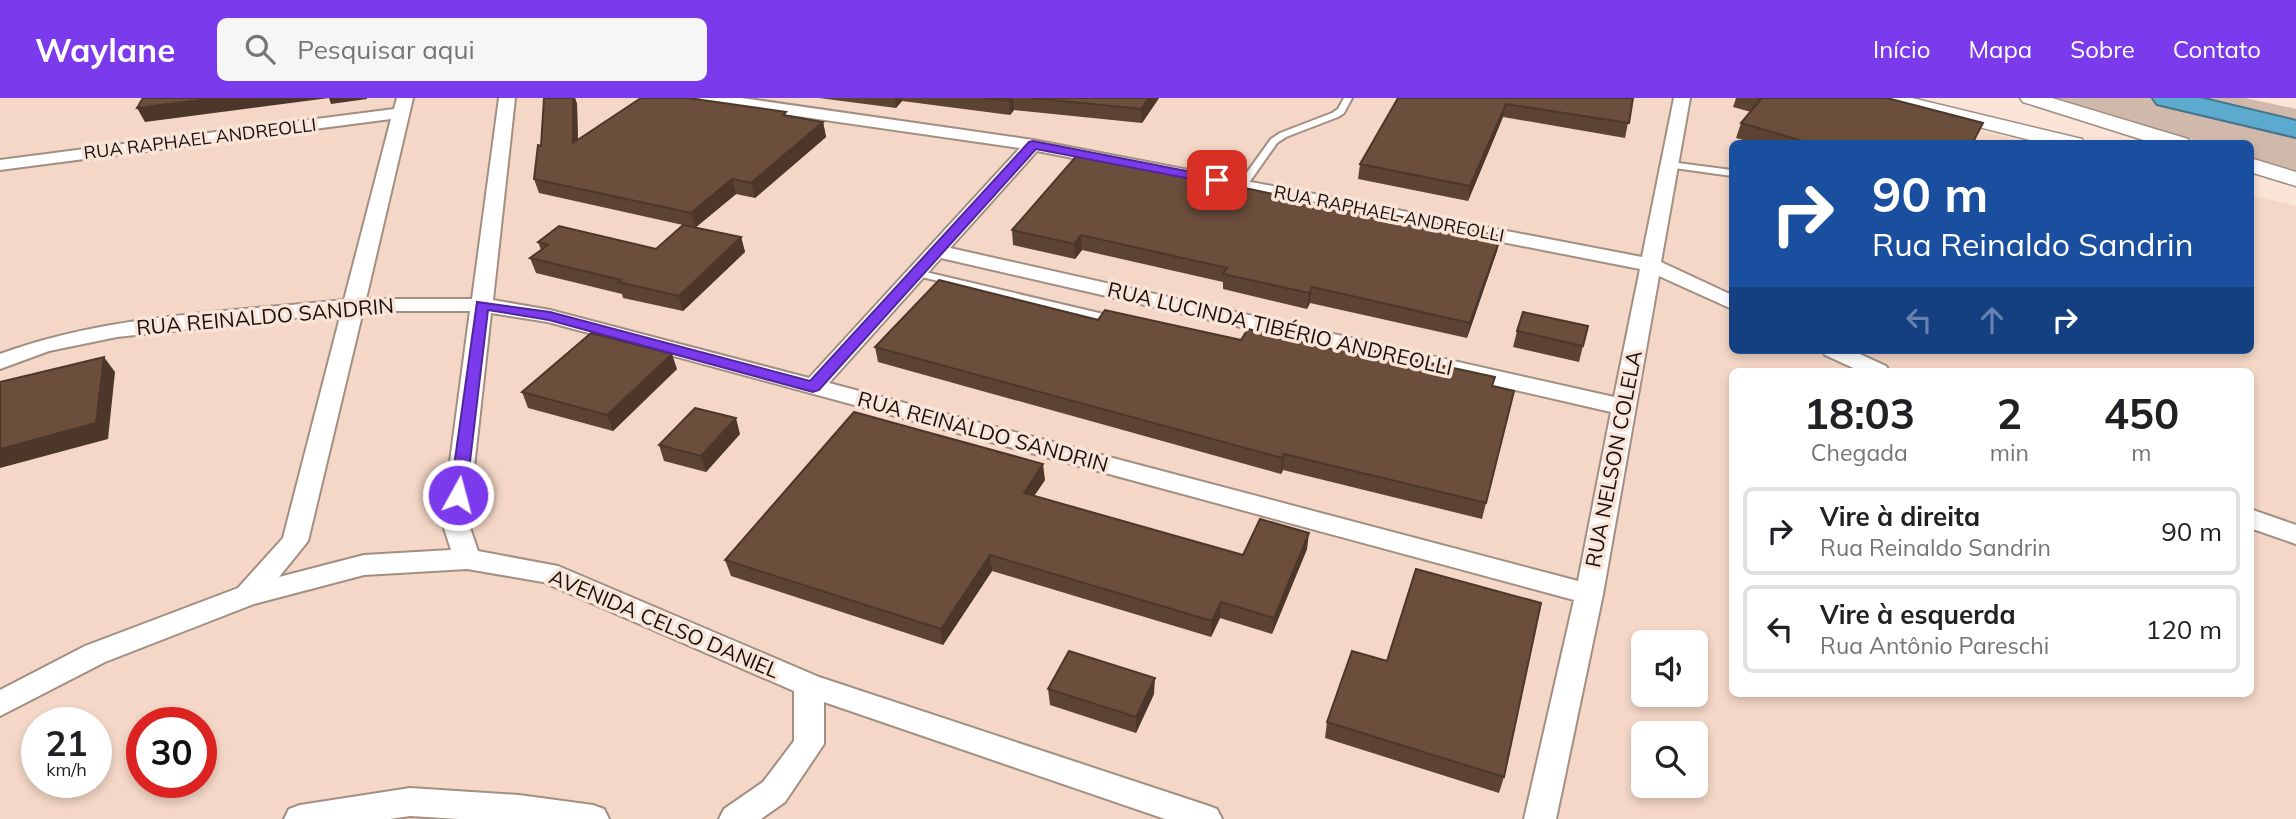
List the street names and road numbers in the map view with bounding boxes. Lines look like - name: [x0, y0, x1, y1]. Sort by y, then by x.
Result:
- street label: RUA RAPHAEL ANDREOLLI: [82, 113, 317, 164]
- street label: RUA RAPHAEL ANDREOLLI: [1272, 180, 1506, 247]
- street label: RUA LUCINDA TIBÉRIO ANDREOLLI: [1105, 276, 1455, 380]
- street label: RUA REINALDO SANDRIN: [135, 292, 395, 340]
- street label: RUA NELSON COLELA: [1579, 347, 1647, 570]
- street label: RUA REINALDO SANDRIN: [855, 385, 1111, 477]
- street label: AVENIDA CELSO DANIEL: [546, 563, 784, 684]

